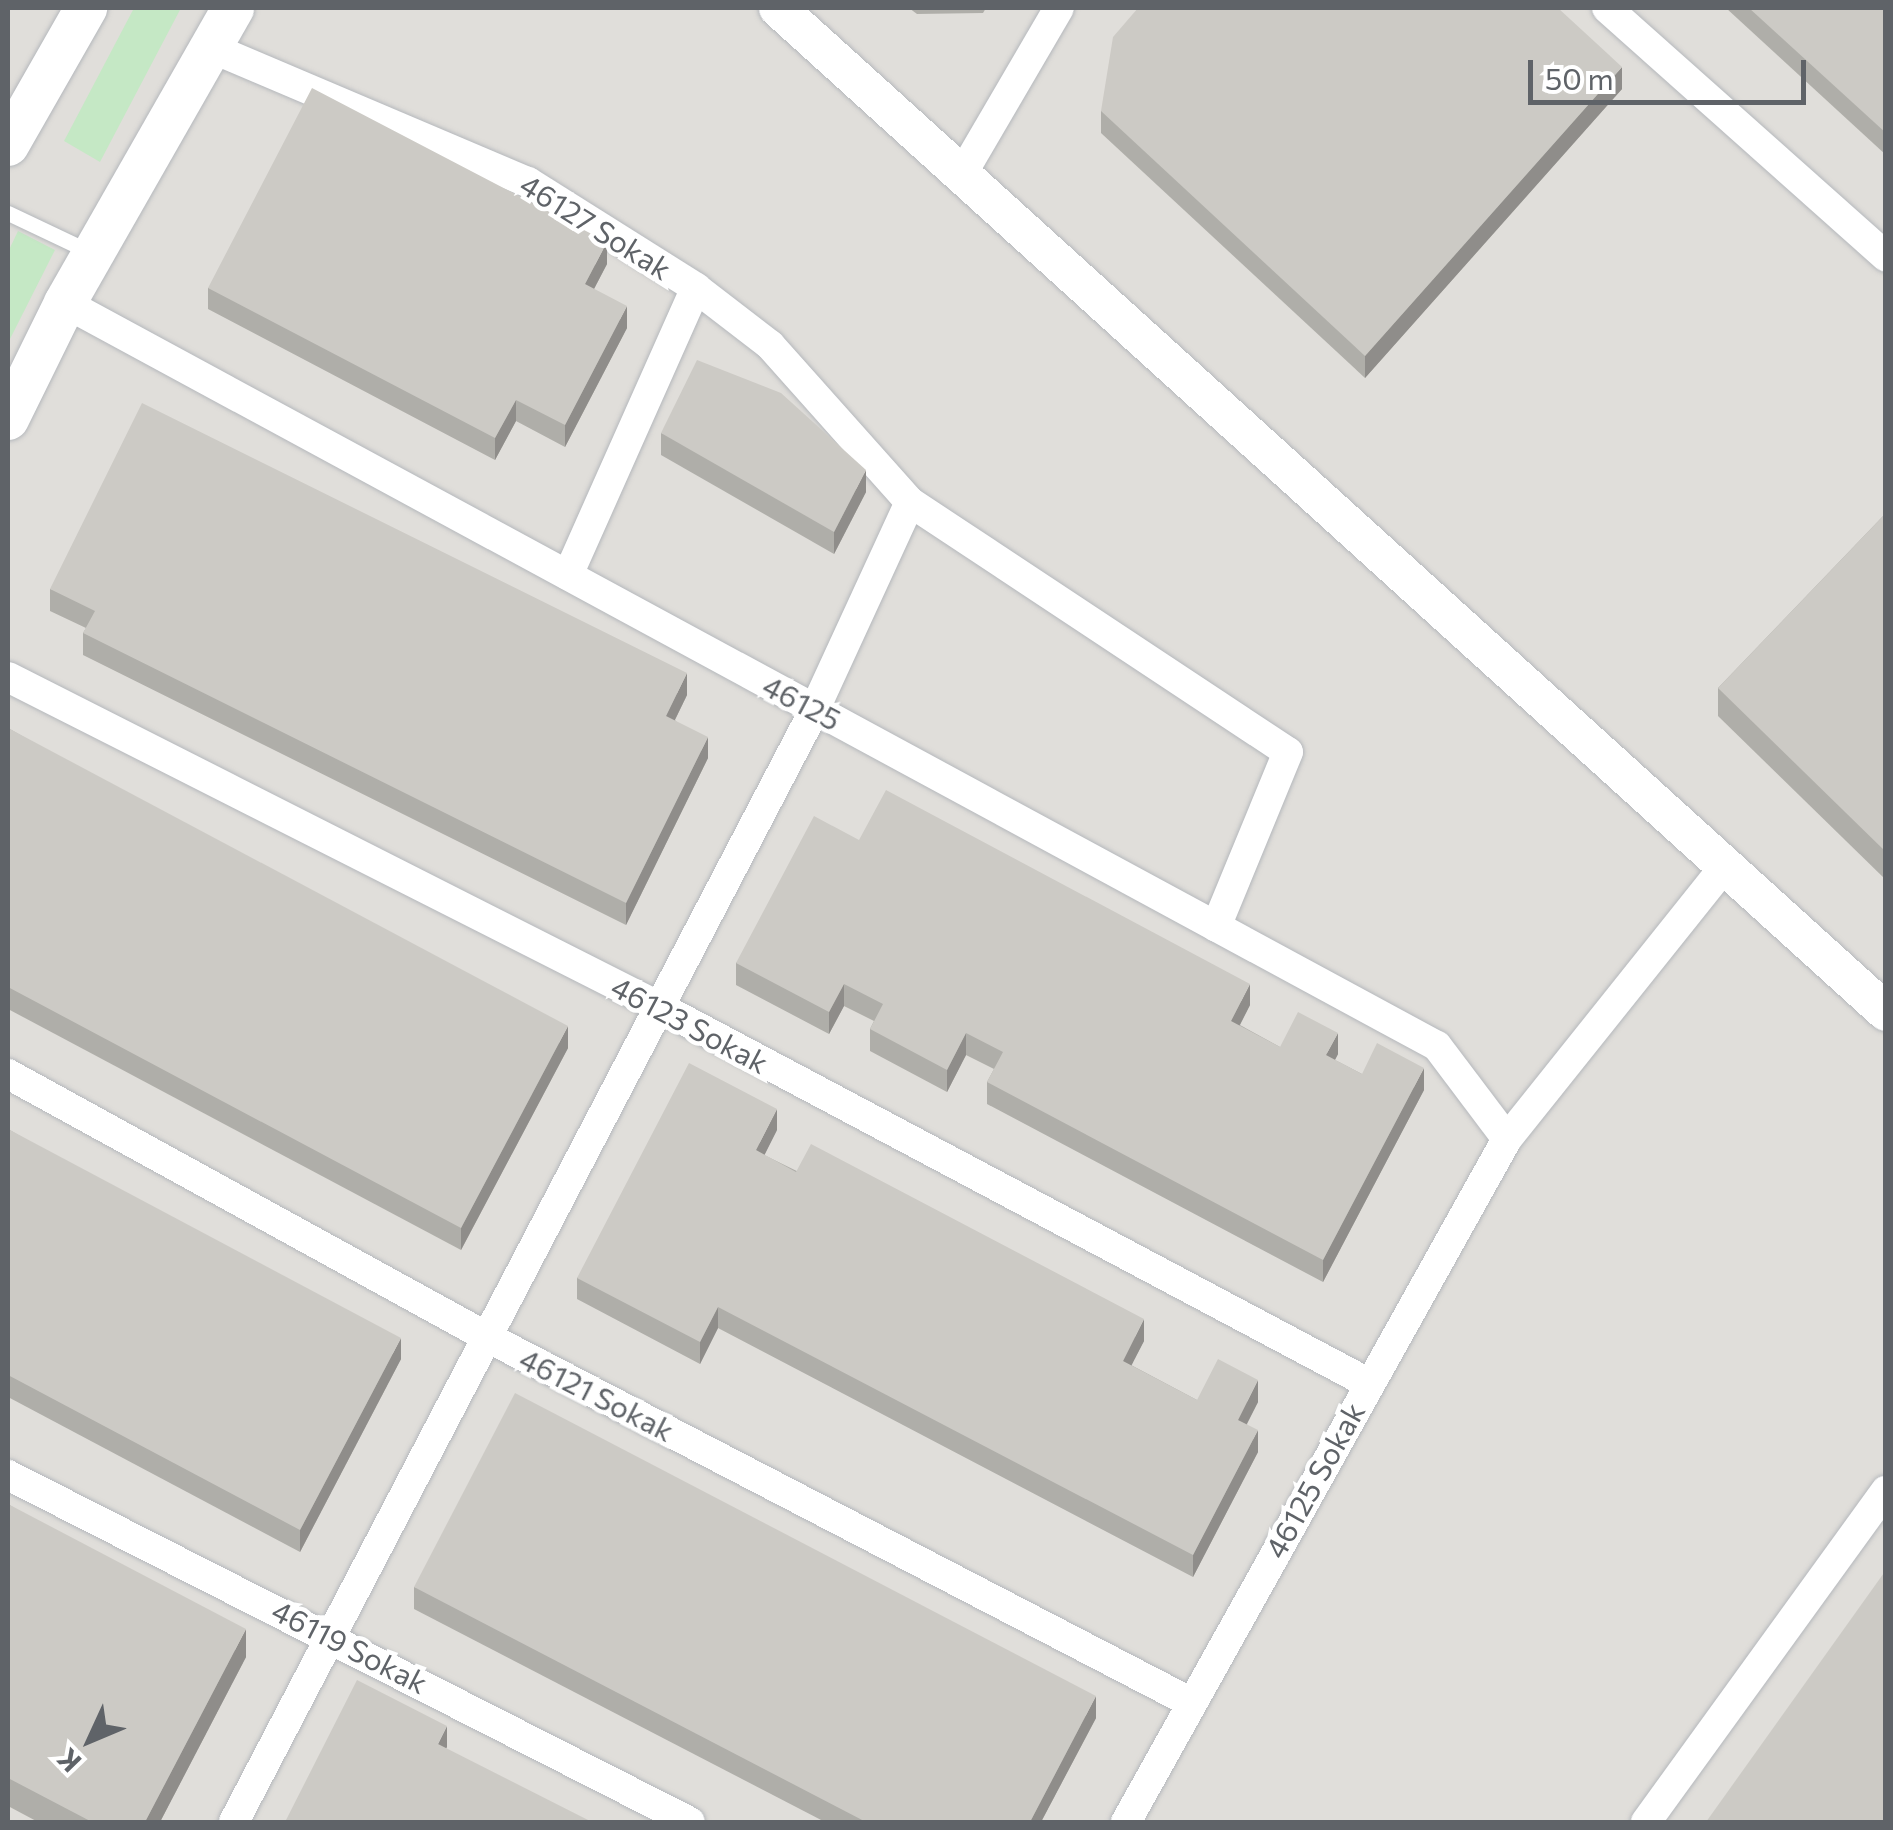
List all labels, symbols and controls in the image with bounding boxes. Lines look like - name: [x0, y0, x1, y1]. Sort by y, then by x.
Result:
- scale bar: [1533, 40, 1810, 102]
- text: 50 m: [1545, 59, 1614, 96]
- street label: 46127 Sokak: [514, 165, 678, 287]
- street label: 46125: [757, 667, 847, 737]
- street label: 46123 Sokak: [606, 968, 774, 1080]
- street label: 46121 Sokak: [514, 1340, 680, 1448]
- street label: 46125 Sokak: [1256, 1396, 1372, 1564]
- street label: 46119 Sokak: [266, 1591, 434, 1701]
- north arrow: [40, 1690, 140, 1790]
- text: K: [49, 1742, 87, 1780]

